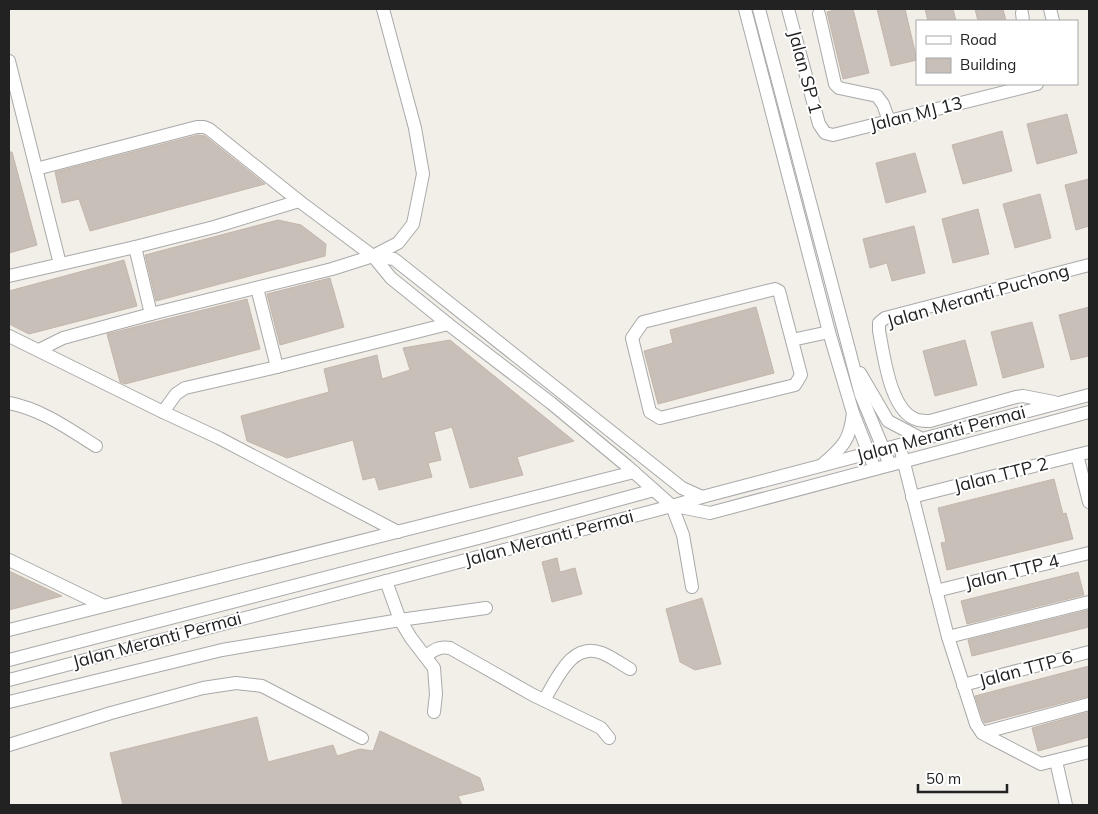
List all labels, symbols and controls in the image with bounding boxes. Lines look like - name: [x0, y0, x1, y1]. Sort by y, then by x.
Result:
- legend: [916, 20, 1078, 85]
- street label: Jalan SP 1: [783, 28, 828, 116]
- text: Road: [960, 30, 997, 49]
- text: Building: [960, 55, 1016, 74]
- street label: Jalan MJ 13: [867, 91, 965, 136]
- street label: Jalan Meranti Puchong: [884, 258, 1072, 333]
- street label: Jalan Meranti Permai: [854, 400, 1028, 467]
- street label: Jalan TTP 2: [951, 452, 1050, 497]
- street label: Jalan Meranti Permai: [462, 504, 636, 571]
- street label: Jalan TTP 4: [962, 549, 1062, 594]
- street label: Jalan Meranti Permai: [70, 606, 244, 673]
- street label: Jalan TTP 6: [976, 645, 1075, 692]
- scale bar: [918, 762, 1007, 794]
- text: 50 m: [926, 769, 961, 788]

